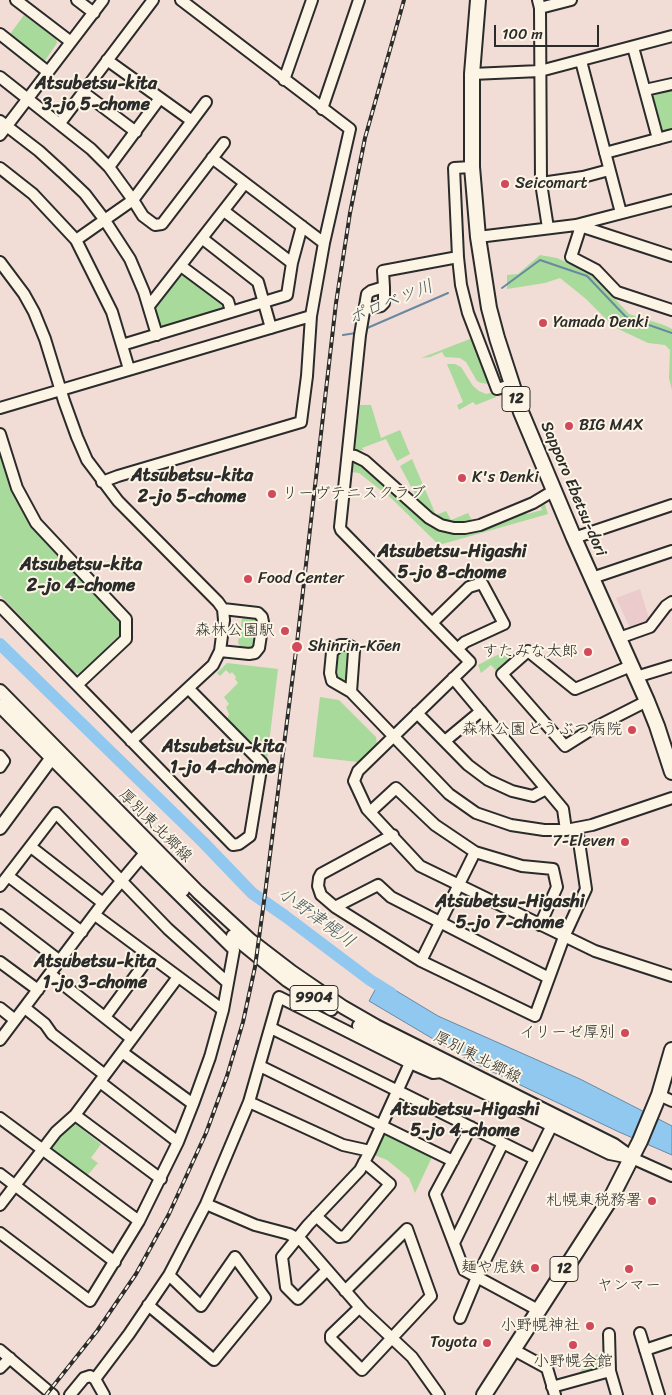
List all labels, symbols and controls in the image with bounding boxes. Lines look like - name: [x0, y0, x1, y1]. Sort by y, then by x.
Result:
- scale bar: [497, 15, 602, 47]
- text: 100 m: [502, 21, 543, 47]
- district label: Atsubetsu-kita 3-jo 5-chome: [35, 73, 157, 116]
- place label: Seicomart: [515, 174, 587, 194]
- marker: Seicomart: [499, 178, 511, 190]
- water label: ポロベツ川: [345, 276, 437, 330]
- place label: Yamada Denki: [553, 313, 648, 333]
- marker: Yamada Denki: [537, 317, 549, 329]
- road number: 12: [502, 386, 530, 412]
- place label: BIG MAX: [579, 416, 644, 436]
- street label: Sapporo Ebetsu-dori: [536, 419, 610, 559]
- marker: BIG MAX: [563, 420, 575, 432]
- district label: Atsubetsu-kita 2-jo 5-chome: [131, 465, 253, 508]
- place label: K's Denki: [472, 468, 539, 488]
- marker: K's Denki: [456, 472, 468, 484]
- place label: リーヴテニスクラブ: [282, 484, 426, 504]
- marker: リーヴテニスクラブ: [266, 488, 278, 500]
- district label: Atsubetsu-Higashi 5-jo 8-chome: [377, 541, 527, 584]
- district label: Atsubetsu-kita 2-jo 4-chome: [20, 554, 142, 596]
- place label: Food Center: [258, 569, 344, 589]
- marker: Food Center: [242, 573, 254, 585]
- place label: 森林公園駅: [195, 621, 275, 641]
- marker: 森林公園駅: [279, 625, 291, 637]
- place label: Shinrin-Kōen: [308, 637, 401, 657]
- marker: Shinrin-Kōen: [290, 640, 304, 654]
- place label: すたみな太郎: [482, 642, 578, 662]
- marker: すたみな太郎: [582, 646, 594, 658]
- place label: 森林公園どうぶつ病院: [462, 720, 622, 740]
- marker: 森林公園どうぶつ病院: [626, 724, 638, 736]
- district label: Atsubetsu-kita 1-jo 4-chome: [162, 736, 284, 779]
- street label: 厚別東北郷線: [114, 785, 196, 867]
- place label: 7-Eleven: [552, 832, 615, 852]
- marker: 7-Eleven: [619, 836, 631, 848]
- water label: 小野津幌川: [273, 883, 359, 953]
- district label: Atsubetsu-Higashi 5-jo 7-chome: [435, 891, 585, 934]
- district label: Atsubetsu-kita 1-jo 3-chome: [34, 951, 156, 994]
- road number: 9904: [290, 986, 338, 1010]
- place label: イリーゼ厚別: [519, 1023, 615, 1043]
- marker: イリーゼ厚別: [619, 1027, 631, 1039]
- street label: 厚別東北郷線: [430, 1028, 524, 1088]
- district label: Atsubetsu-Higashi 5-jo 4-chome: [390, 1099, 540, 1142]
- place label: 札幌東税務署: [546, 1191, 642, 1211]
- marker: 札幌東税務署: [646, 1195, 658, 1207]
- road number: 12: [550, 1256, 578, 1282]
- place label: 麺や虎鉄: [461, 1258, 525, 1278]
- marker: 麺や虎鉄: [529, 1262, 541, 1274]
- marker: ヤンマー: [623, 1263, 635, 1275]
- place label: ヤンマー: [597, 1276, 661, 1296]
- place label: 小野幌神社: [500, 1316, 580, 1336]
- marker: 小野幌神社: [584, 1320, 596, 1332]
- place label: Toyota: [430, 1333, 477, 1353]
- marker: Toyota: [481, 1337, 493, 1349]
- marker: 小野幌会館: [567, 1339, 579, 1351]
- place label: 小野幌会館: [533, 1352, 613, 1372]

